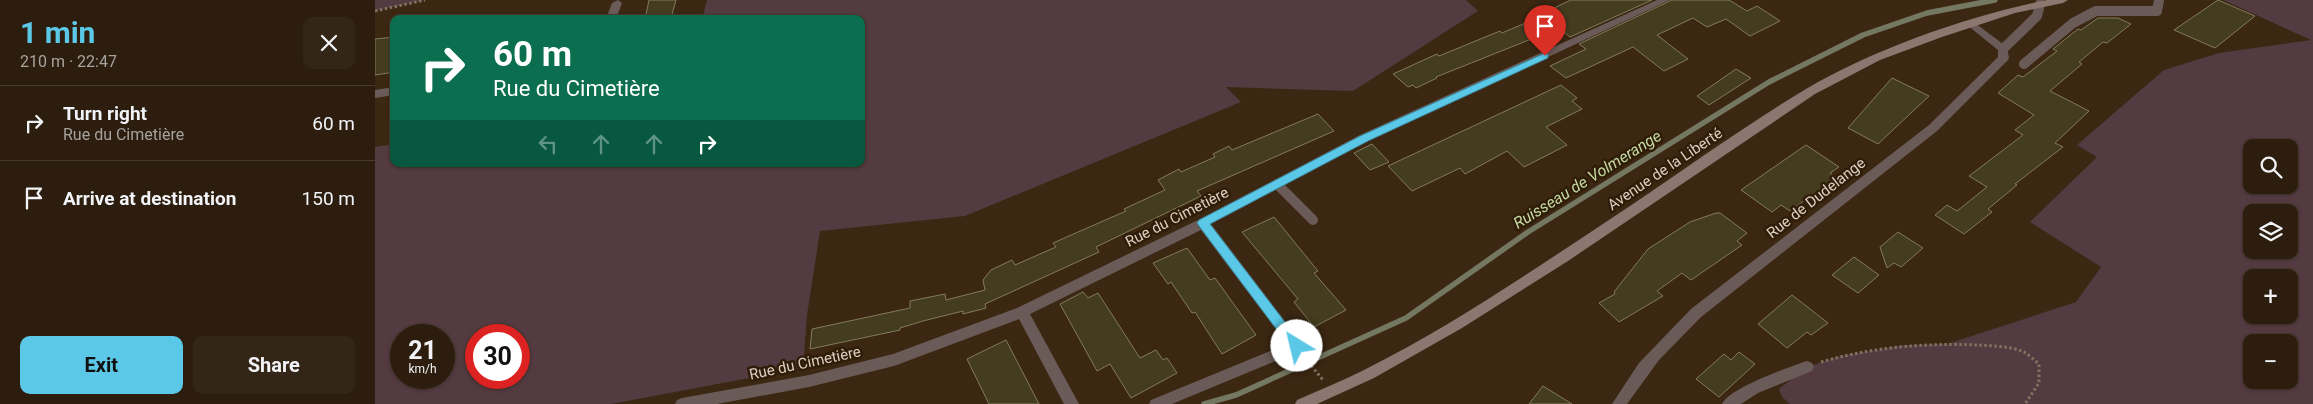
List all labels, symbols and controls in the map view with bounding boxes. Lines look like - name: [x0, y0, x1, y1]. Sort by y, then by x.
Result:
- pin: [1524, 5, 1566, 56]
- icon: arrive: [1531, 12, 1559, 40]
- text: 1 min: [20, 15, 95, 50]
- button: close: [303, 17, 355, 69]
- text: 60 m: [493, 34, 572, 75]
- icon: right: [410, 35, 475, 100]
- text: 210 m · 22:47: [20, 52, 117, 71]
- text: Rue du Cimetière: [493, 76, 660, 101]
- text: Turn right: [63, 102, 147, 125]
- icon: right: [20, 109, 48, 137]
- text: 60 m: [312, 112, 355, 135]
- street label: Avenue de la Liberté: [1604, 124, 1726, 214]
- text: Rue du Cimetière: [63, 125, 184, 144]
- water label: Ruisseau de Volmerange: [1510, 126, 1665, 233]
- icon: left: [534, 130, 562, 158]
- icon: ahead: [587, 130, 615, 158]
- icon: ahead: [640, 130, 668, 158]
- icon: right: [693, 130, 721, 158]
- map controls: [2243, 139, 2298, 389]
- button: search: [2243, 139, 2298, 194]
- street label: Rue de Dudelange: [1763, 154, 1869, 242]
- street label: Rue du Cimetière: [1122, 183, 1232, 251]
- icon: arrive: [20, 184, 48, 212]
- text: Arrive at destination: [63, 187, 236, 210]
- text: 150 m: [302, 187, 355, 210]
- button: layers: [2243, 204, 2298, 259]
- button: +: [2243, 269, 2298, 324]
- position arrow: [1270, 319, 1322, 371]
- speed limit sign: 30: [465, 324, 530, 389]
- button: −: [2243, 334, 2298, 389]
- button: Exit: [20, 336, 183, 394]
- button: Share: [193, 336, 355, 394]
- text: 21: [408, 336, 437, 365]
- street label: Rue du Cimetière: [748, 342, 862, 384]
- text: km/h: [408, 362, 437, 376]

